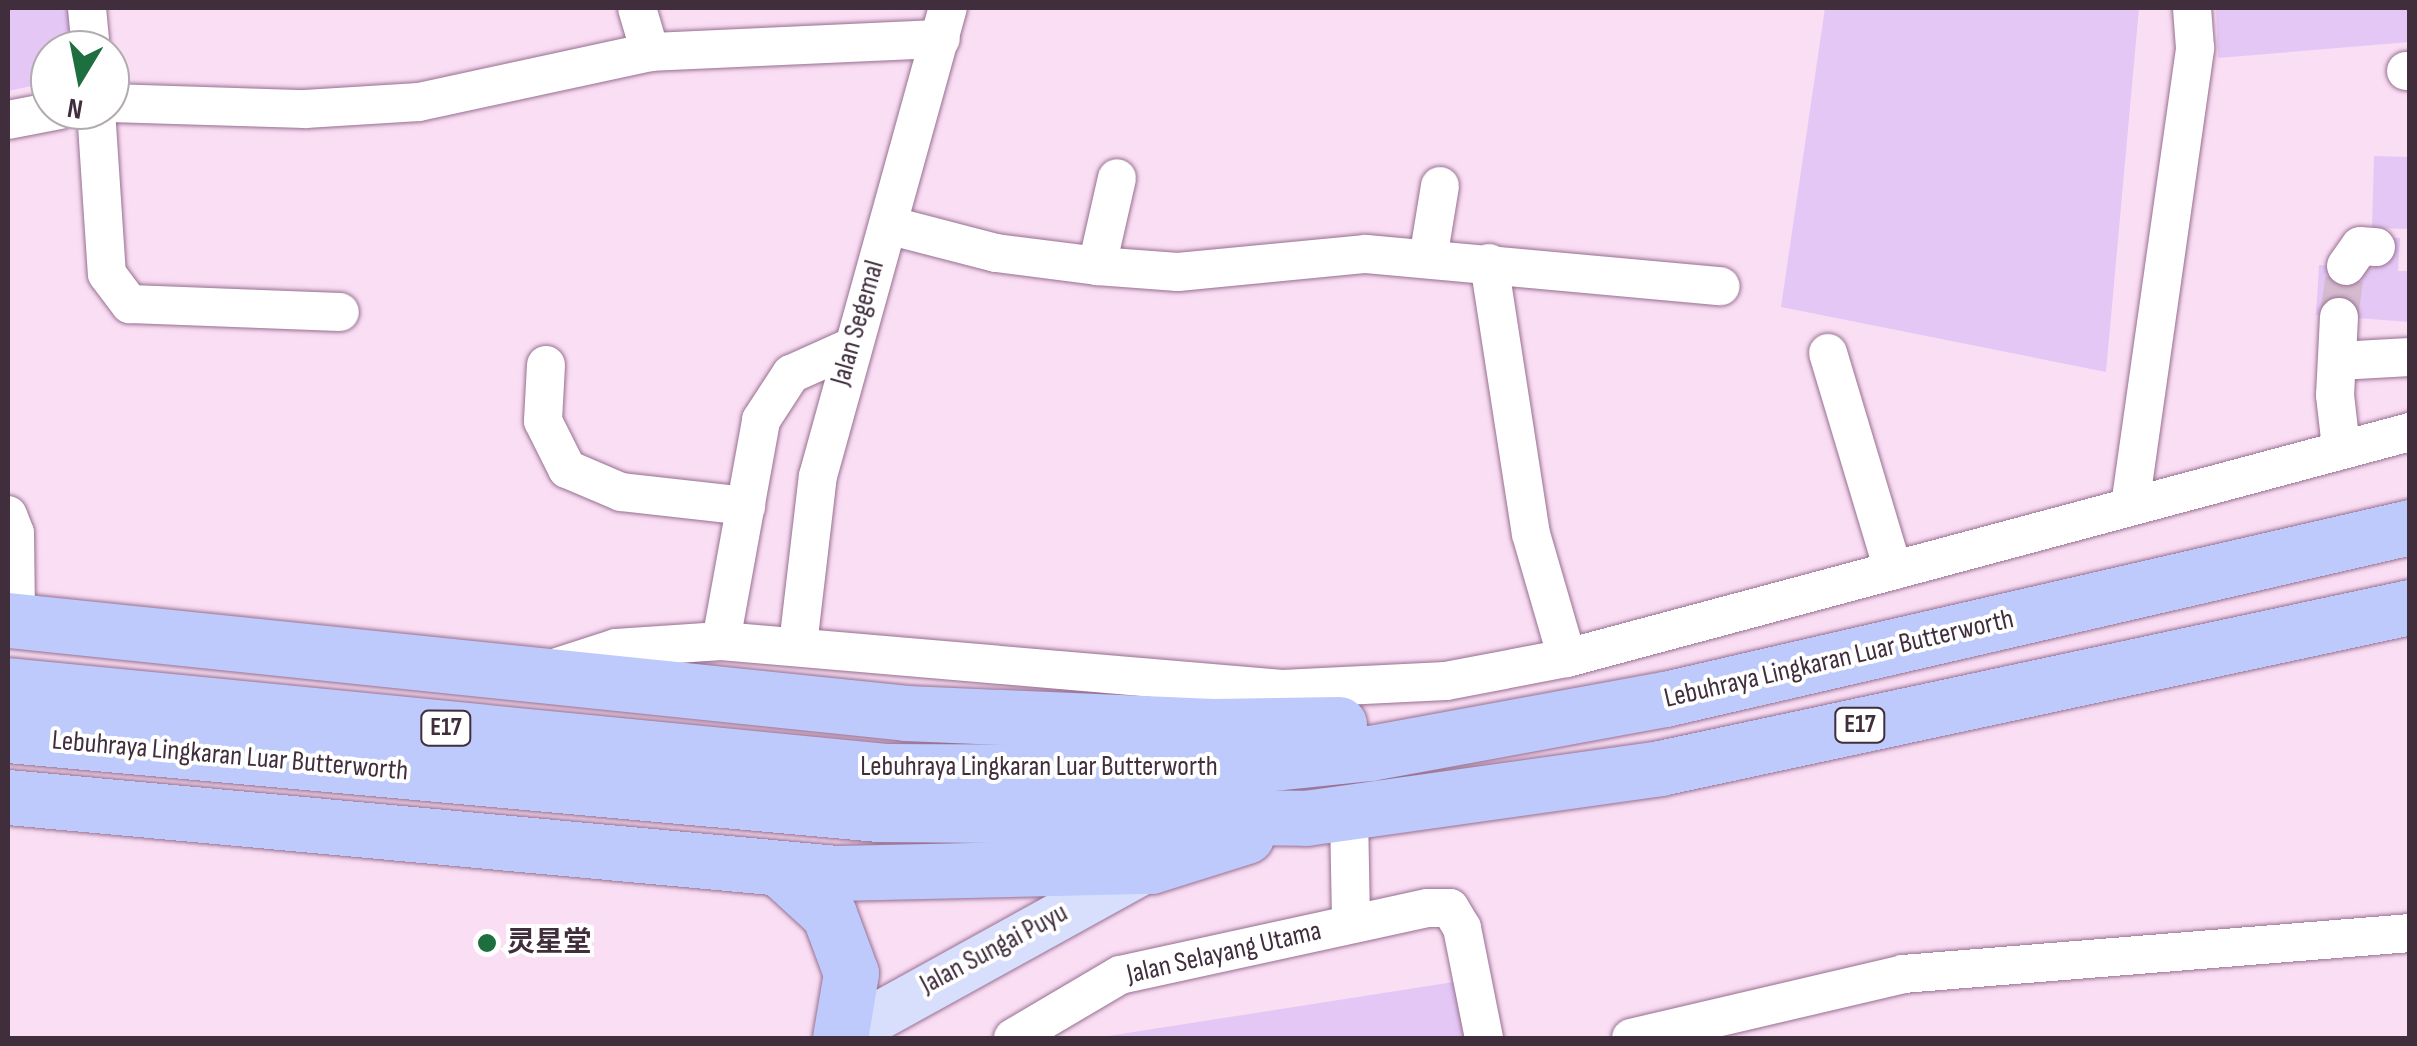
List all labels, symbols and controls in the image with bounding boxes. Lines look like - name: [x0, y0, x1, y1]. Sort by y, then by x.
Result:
- north arrow: [30, 30, 130, 130]
- text: N: [65, 91, 85, 126]
- street label: Jalan Segemal: [824, 257, 892, 389]
- street label: Lebuhraya Lingkaran Luar Butterworth: [1661, 602, 2017, 716]
- road number: E17: [1832, 705, 1888, 745]
- road number: E17: [418, 708, 474, 748]
- street label: Lebuhraya Lingkaran Luar Butterworth: [50, 724, 410, 788]
- street label: Lebuhraya Lingkaran Luar Butterworth: [860, 750, 1218, 784]
- street label: Jalan Sungai Puyu: [915, 896, 1073, 1002]
- street label: Jalan Selayang Utama: [1123, 914, 1325, 992]
- place label: 灵星堂: [507, 926, 591, 960]
- marker: 灵星堂: [476, 932, 498, 954]

